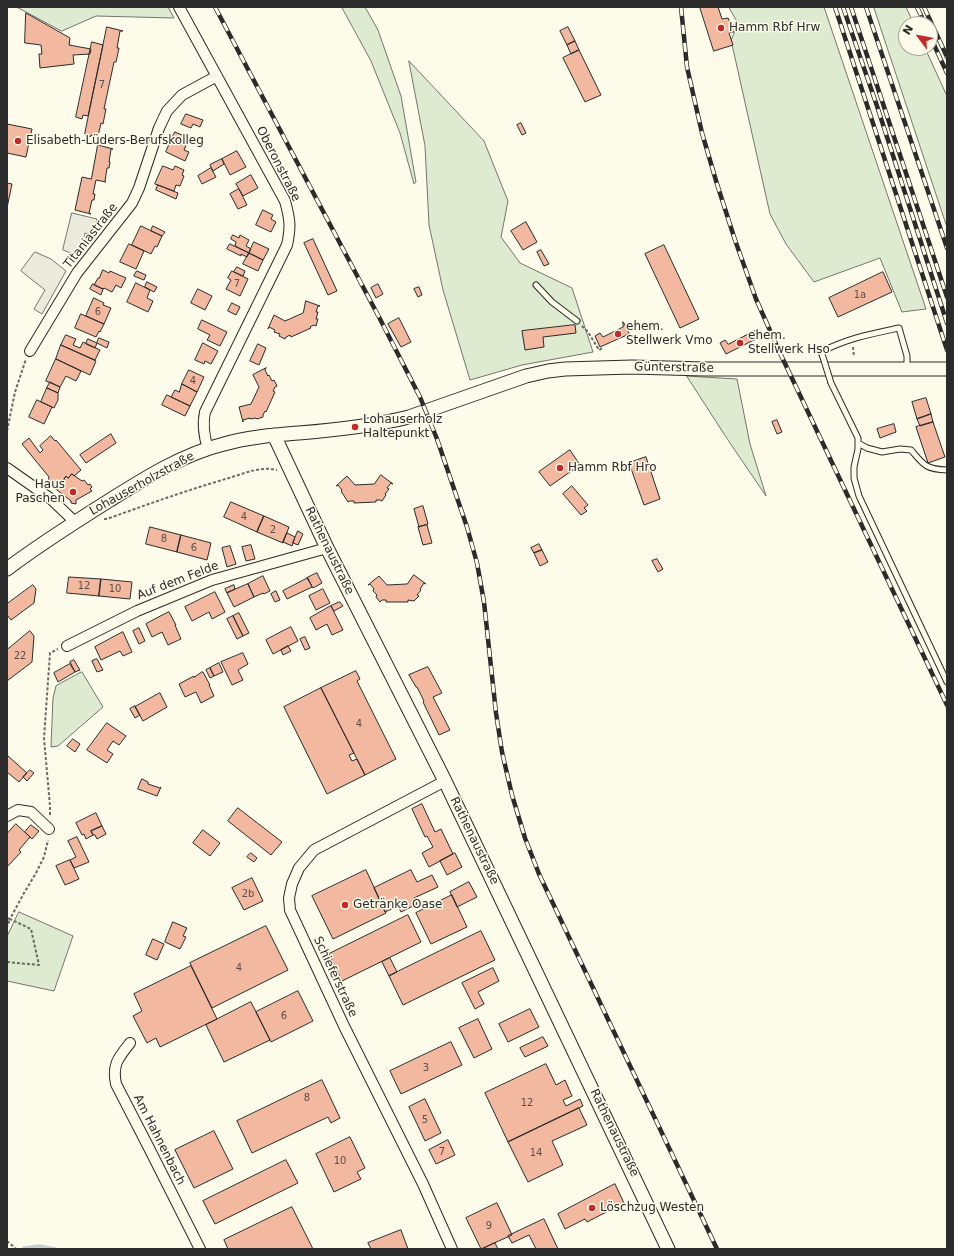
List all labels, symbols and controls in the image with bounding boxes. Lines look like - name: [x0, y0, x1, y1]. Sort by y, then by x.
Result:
- north arrow: [898, 16, 938, 56]
- place label: Hamm Rbf Hrw: [729, 21, 820, 35]
- marker: Hamm Rbf Hrw: [716, 23, 726, 33]
- text: N: [900, 23, 916, 37]
- house number: 7: [99, 79, 105, 91]
- street label: Oberonstraße: [253, 124, 303, 204]
- place label: Elisabeth-Lüders-Berufskolleg: [26, 134, 204, 148]
- marker: Elisabeth-Lüders-Berufskolleg: [13, 136, 23, 146]
- street label: Titaniastraße: [61, 201, 121, 271]
- house number: 7: [234, 278, 240, 290]
- house number: 1a: [854, 289, 866, 301]
- house number: 6: [95, 306, 101, 318]
- place label: ehem. Stellwerk Vmo: [626, 320, 713, 348]
- marker: ehem. Stellwerk Vmo: [613, 329, 623, 339]
- place label: ehem. Stellwerk Hso: [748, 329, 830, 357]
- marker: ehem. Stellwerk Hso: [735, 338, 745, 348]
- street label: Günterstraße: [634, 360, 714, 376]
- house number: 4: [190, 375, 196, 387]
- place label: Lohauserholz Haltepunkt: [363, 413, 442, 441]
- marker: Lohauserholz Haltepunkt: [350, 422, 360, 432]
- street label: Lohauserholzstraße: [87, 449, 197, 519]
- place label: Hamm Rbf Hro: [568, 461, 657, 475]
- marker: Hamm Rbf Hro: [555, 463, 565, 473]
- place label: Haus Paschen: [16, 478, 65, 506]
- marker: Haus Paschen: [68, 487, 78, 497]
- street label: Rathenaustraße: [302, 505, 356, 597]
- house number: 4: [241, 511, 247, 523]
- house number: 2: [270, 524, 276, 536]
- house number: 8: [161, 533, 167, 545]
- house number: 6: [191, 542, 197, 554]
- street label: Auf dem Felde: [135, 559, 221, 603]
- house number: 12: [78, 580, 90, 592]
- house number: 10: [109, 583, 121, 595]
- house number: 22: [14, 650, 26, 662]
- house number: 4: [356, 718, 362, 730]
- street label: Rathenaustraße: [447, 795, 501, 887]
- house number: 2b: [242, 888, 254, 900]
- place label: Getränke Oase: [353, 898, 442, 912]
- marker: Getränke Oase: [340, 900, 350, 910]
- street label: Schieferstraße: [310, 934, 360, 1020]
- house number: 4: [236, 962, 242, 974]
- house number: 6: [281, 1010, 287, 1022]
- house number: 3: [423, 1062, 429, 1074]
- street label: Rathenaustraße: [587, 1087, 641, 1179]
- street label: Am Hahnenbach: [130, 1092, 188, 1188]
- house number: 8: [304, 1092, 310, 1104]
- house number: 12: [521, 1097, 533, 1109]
- house number: 5: [422, 1114, 428, 1126]
- house number: 7: [439, 1146, 445, 1158]
- house number: 14: [530, 1147, 542, 1159]
- house number: 10: [334, 1155, 346, 1167]
- place label: Löschzug Westen: [600, 1201, 704, 1215]
- marker: Löschzug Westen: [587, 1203, 597, 1213]
- house number: 9: [486, 1220, 492, 1232]

